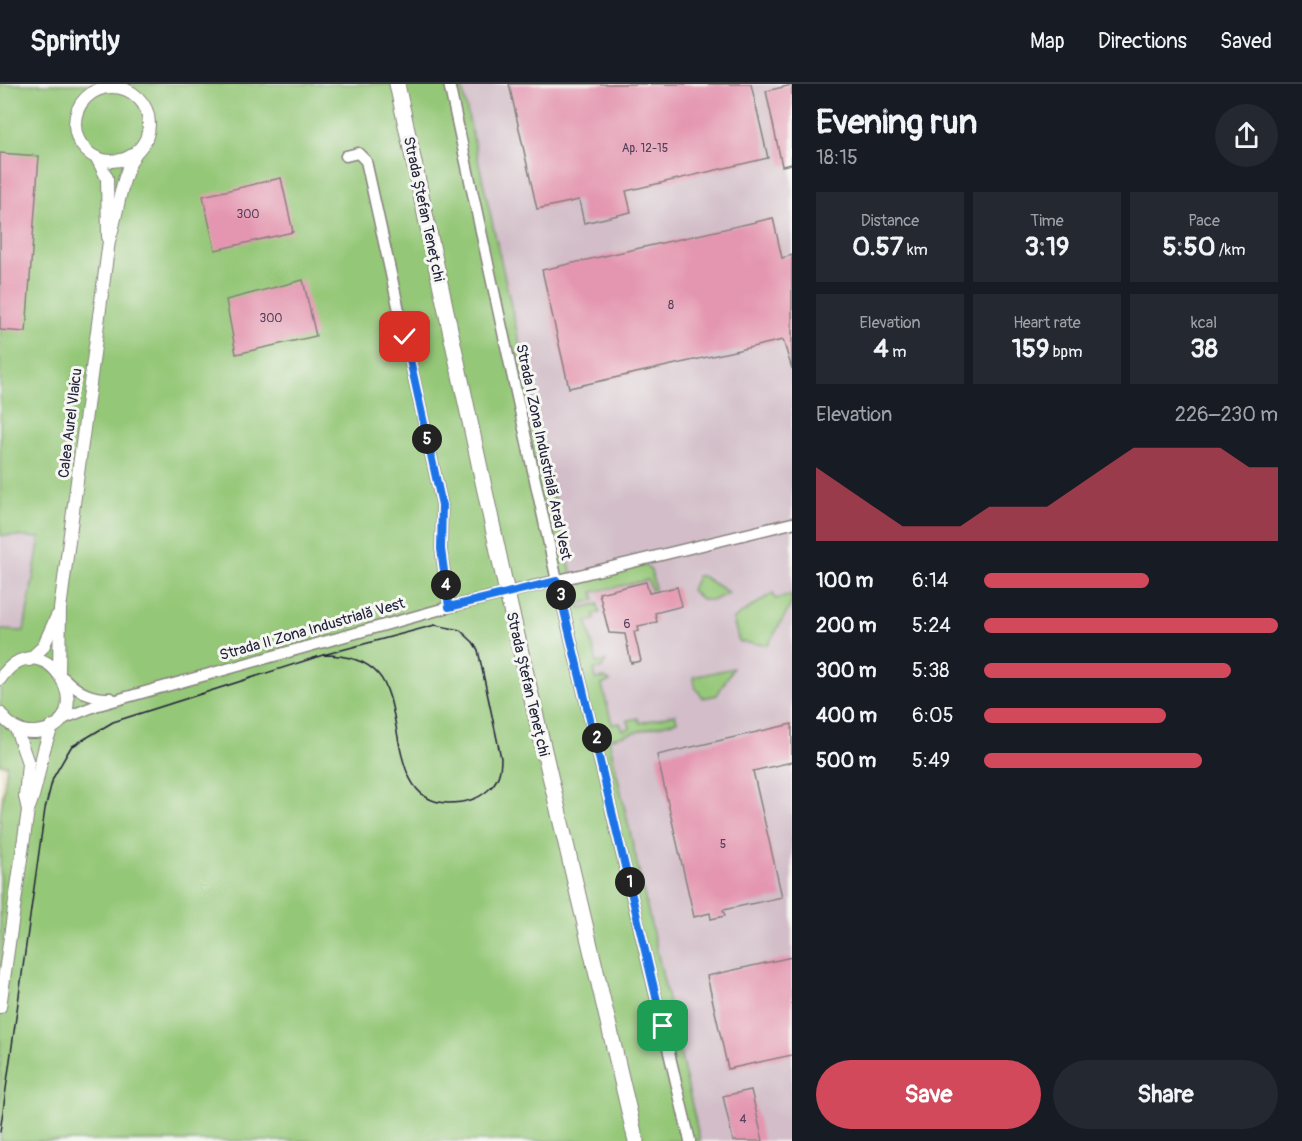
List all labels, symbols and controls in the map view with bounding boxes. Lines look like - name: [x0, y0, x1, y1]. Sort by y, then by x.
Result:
- text: Sprintly: [30, 24, 120, 59]
- text: Map: [1030, 28, 1065, 55]
- text: Directions: [1098, 28, 1187, 55]
- text: Saved: [1220, 28, 1272, 55]
- text: Evening run: [816, 102, 977, 143]
- button: share: [1215, 104, 1278, 167]
- street label: Strada Ștefan Tenețchi: [399, 135, 448, 284]
- house number: Ap. 12-15: [622, 141, 668, 156]
- text: 18:15: [816, 145, 858, 170]
- house number: 300: [236, 207, 260, 222]
- text: Distance: [861, 211, 919, 231]
- text: Time: [1030, 211, 1064, 231]
- text: Pace: [1188, 211, 1220, 231]
- text: 0.57: [852, 231, 903, 263]
- text: 3:19: [1024, 231, 1070, 263]
- text: 5:50: [1163, 231, 1215, 263]
- text: km: [903, 240, 928, 260]
- text: /km: [1215, 240, 1246, 260]
- house number: 8: [668, 298, 674, 313]
- house number: 300: [259, 311, 283, 326]
- pin: [379, 311, 430, 362]
- text: Elevation: [860, 313, 920, 333]
- text: Heart rate: [1013, 313, 1081, 333]
- text: kcal: [1191, 313, 1217, 333]
- icon: check: [388, 320, 421, 353]
- text: 4: [874, 333, 889, 365]
- text: 159: [1012, 333, 1049, 365]
- text: 38: [1190, 333, 1218, 365]
- street label: Strada I Zona Industrială Arad Vest: [511, 342, 576, 563]
- text: m: [889, 342, 906, 362]
- text: bpm: [1049, 342, 1082, 362]
- street label: Calea Aurel Vlaicu: [54, 367, 87, 479]
- text: Elevation: [816, 402, 892, 427]
- text: 226–230 m: [1175, 402, 1278, 427]
- pin: 5: [412, 424, 442, 454]
- text: 5: [423, 429, 431, 449]
- text: 100 m: [816, 568, 873, 593]
- text: 6:14: [912, 568, 948, 593]
- pin: 4: [431, 570, 461, 600]
- text: 4: [441, 575, 451, 595]
- pin: 3: [546, 580, 576, 610]
- text: 3: [557, 585, 565, 605]
- street label: Strada II Zona Industrială Vest: [217, 594, 408, 665]
- street label: Strada Ștefan Tenețchi: [502, 610, 553, 759]
- text: 200 m: [816, 613, 877, 638]
- text: 5:24: [912, 613, 951, 638]
- house number: 6: [624, 617, 631, 632]
- text: 300 m: [816, 658, 877, 683]
- text: 5:38: [912, 658, 949, 683]
- text: 400 m: [816, 703, 877, 728]
- text: 6:05: [912, 703, 953, 728]
- pin: 2: [582, 723, 612, 753]
- text: 2: [593, 728, 601, 748]
- text: 500 m: [816, 748, 876, 773]
- text: 5:49: [912, 748, 950, 773]
- house number: 5: [720, 837, 726, 852]
- pin: 1: [615, 867, 645, 897]
- text: 1: [627, 872, 633, 892]
- pin: [637, 1000, 688, 1051]
- icon: arrive: [646, 1009, 679, 1042]
- button: Save: [816, 1060, 1041, 1129]
- button: Share: [1053, 1060, 1278, 1129]
- house number: 4: [740, 1112, 747, 1127]

